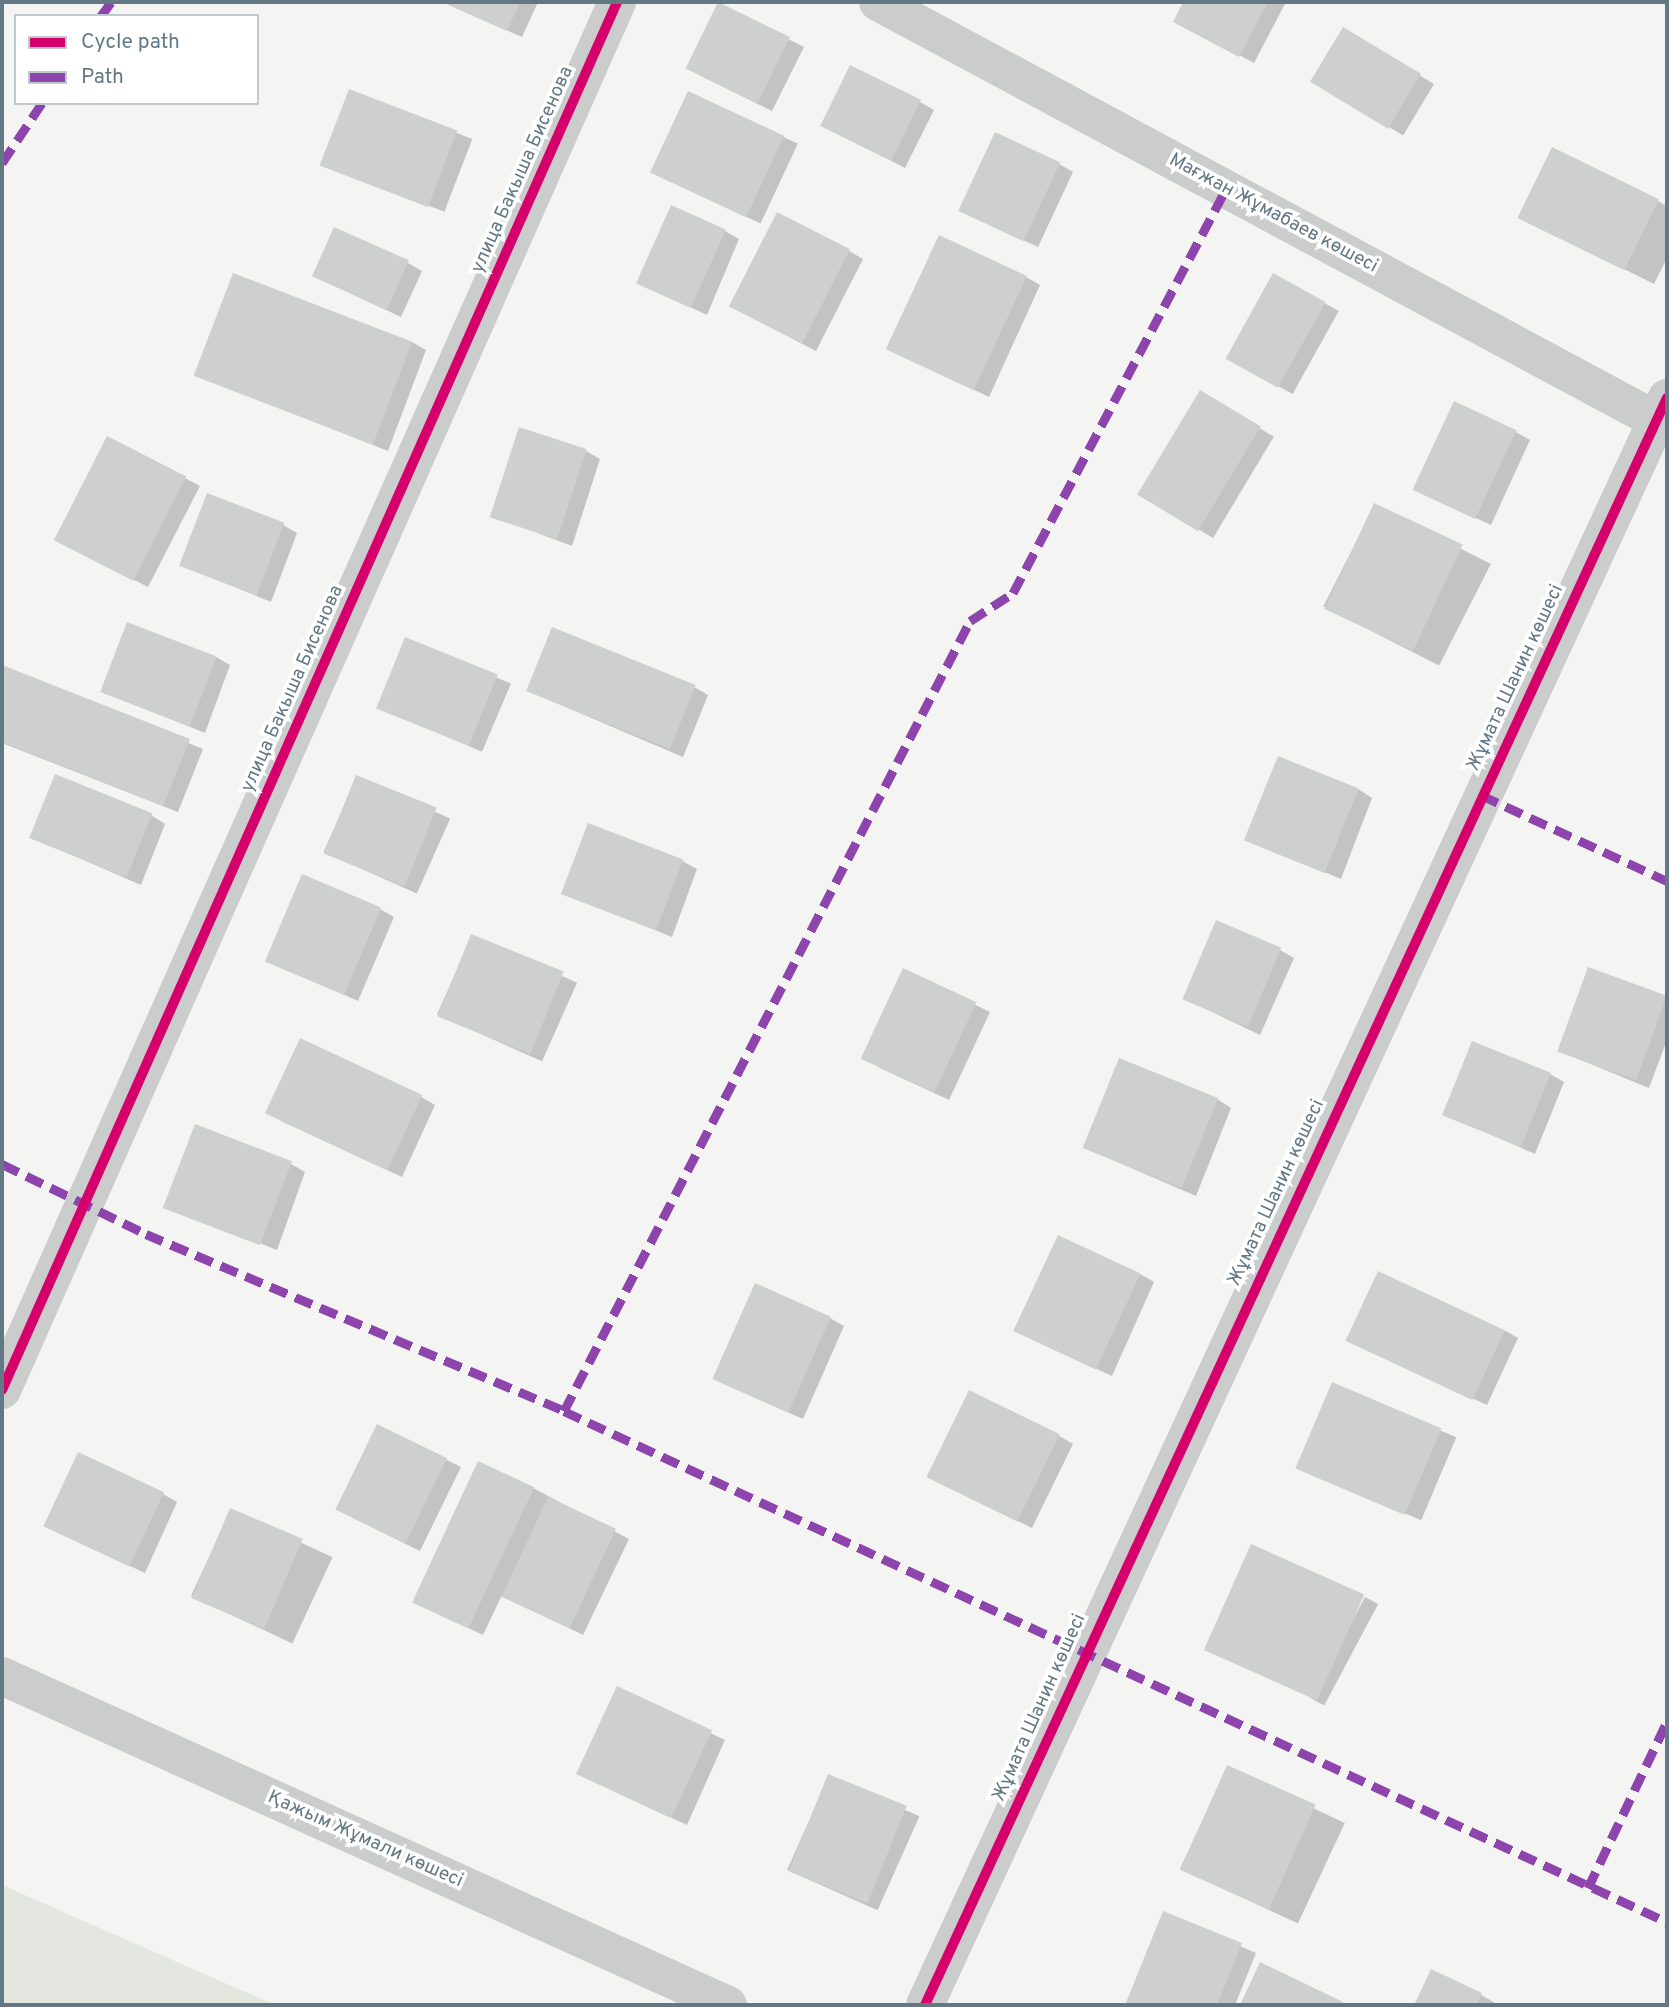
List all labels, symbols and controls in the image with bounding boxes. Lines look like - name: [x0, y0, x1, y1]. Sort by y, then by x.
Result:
- legend: [14, 14, 259, 105]
- text: Cycle path: [81, 29, 180, 56]
- street label: улица Бакыша Бисенова: [467, 63, 579, 277]
- text: Path: [81, 64, 124, 91]
- street label: Мағжан Жұмабаев көшесі: [1165, 149, 1381, 279]
- street label: Жұмата Шанин көшесі: [1463, 581, 1569, 775]
- street label: улица Бакыша Бисенова: [237, 582, 349, 796]
- street label: Жұмата Шанин көшесі: [1224, 1096, 1330, 1290]
- street label: Жұмата Шанин көшесі: [988, 1611, 1092, 1805]
- street label: Қажым Жұмали көшесі: [264, 1787, 466, 1893]

